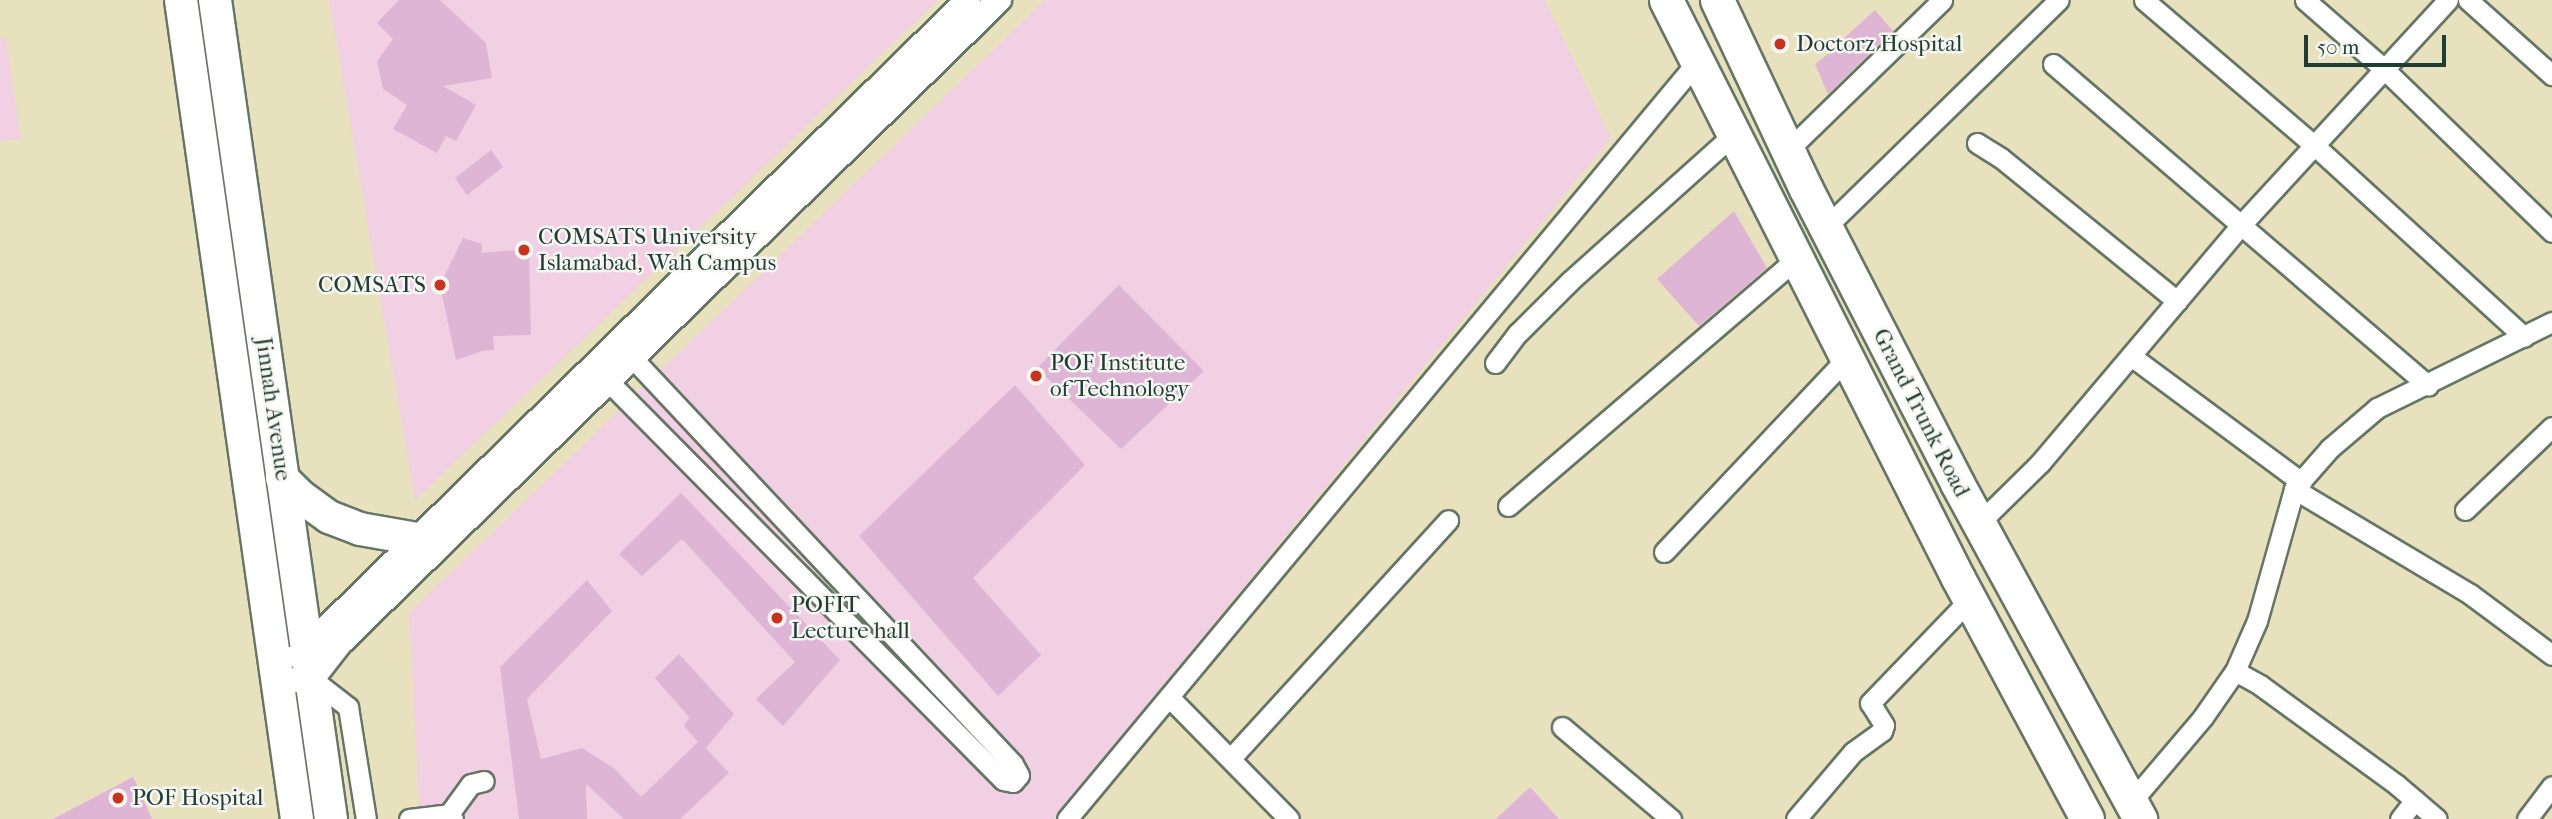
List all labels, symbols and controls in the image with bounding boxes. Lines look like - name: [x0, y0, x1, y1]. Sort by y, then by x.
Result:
- scale bar: [2307, 21, 2449, 65]
- place label: Doctorz Hospital: [1796, 30, 1962, 58]
- marker: Doctorz Hospital: [1770, 34, 1790, 54]
- text: 50 m: [2317, 35, 2360, 59]
- place label: COMSATS University Islamabad, Wah Campus: [538, 223, 776, 277]
- marker: COMSATS University Islamabad, Wah Campus: [516, 242, 532, 258]
- place label: COMSATS: [318, 271, 426, 299]
- marker: COMSATS: [432, 277, 448, 293]
- street label: Grand Trunk Road: [1867, 324, 1975, 502]
- street label: Jinnah Avenue: [249, 335, 297, 483]
- place label: POF Institute of Technology: [1050, 349, 1189, 403]
- marker: POF Institute of Technology: [1028, 368, 1044, 384]
- place label: POFIT Lecture hall: [791, 591, 910, 645]
- marker: POFIT Lecture hall: [769, 610, 785, 626]
- place label: POF Hospital: [132, 784, 263, 812]
- marker: POF Hospital: [110, 790, 126, 806]

